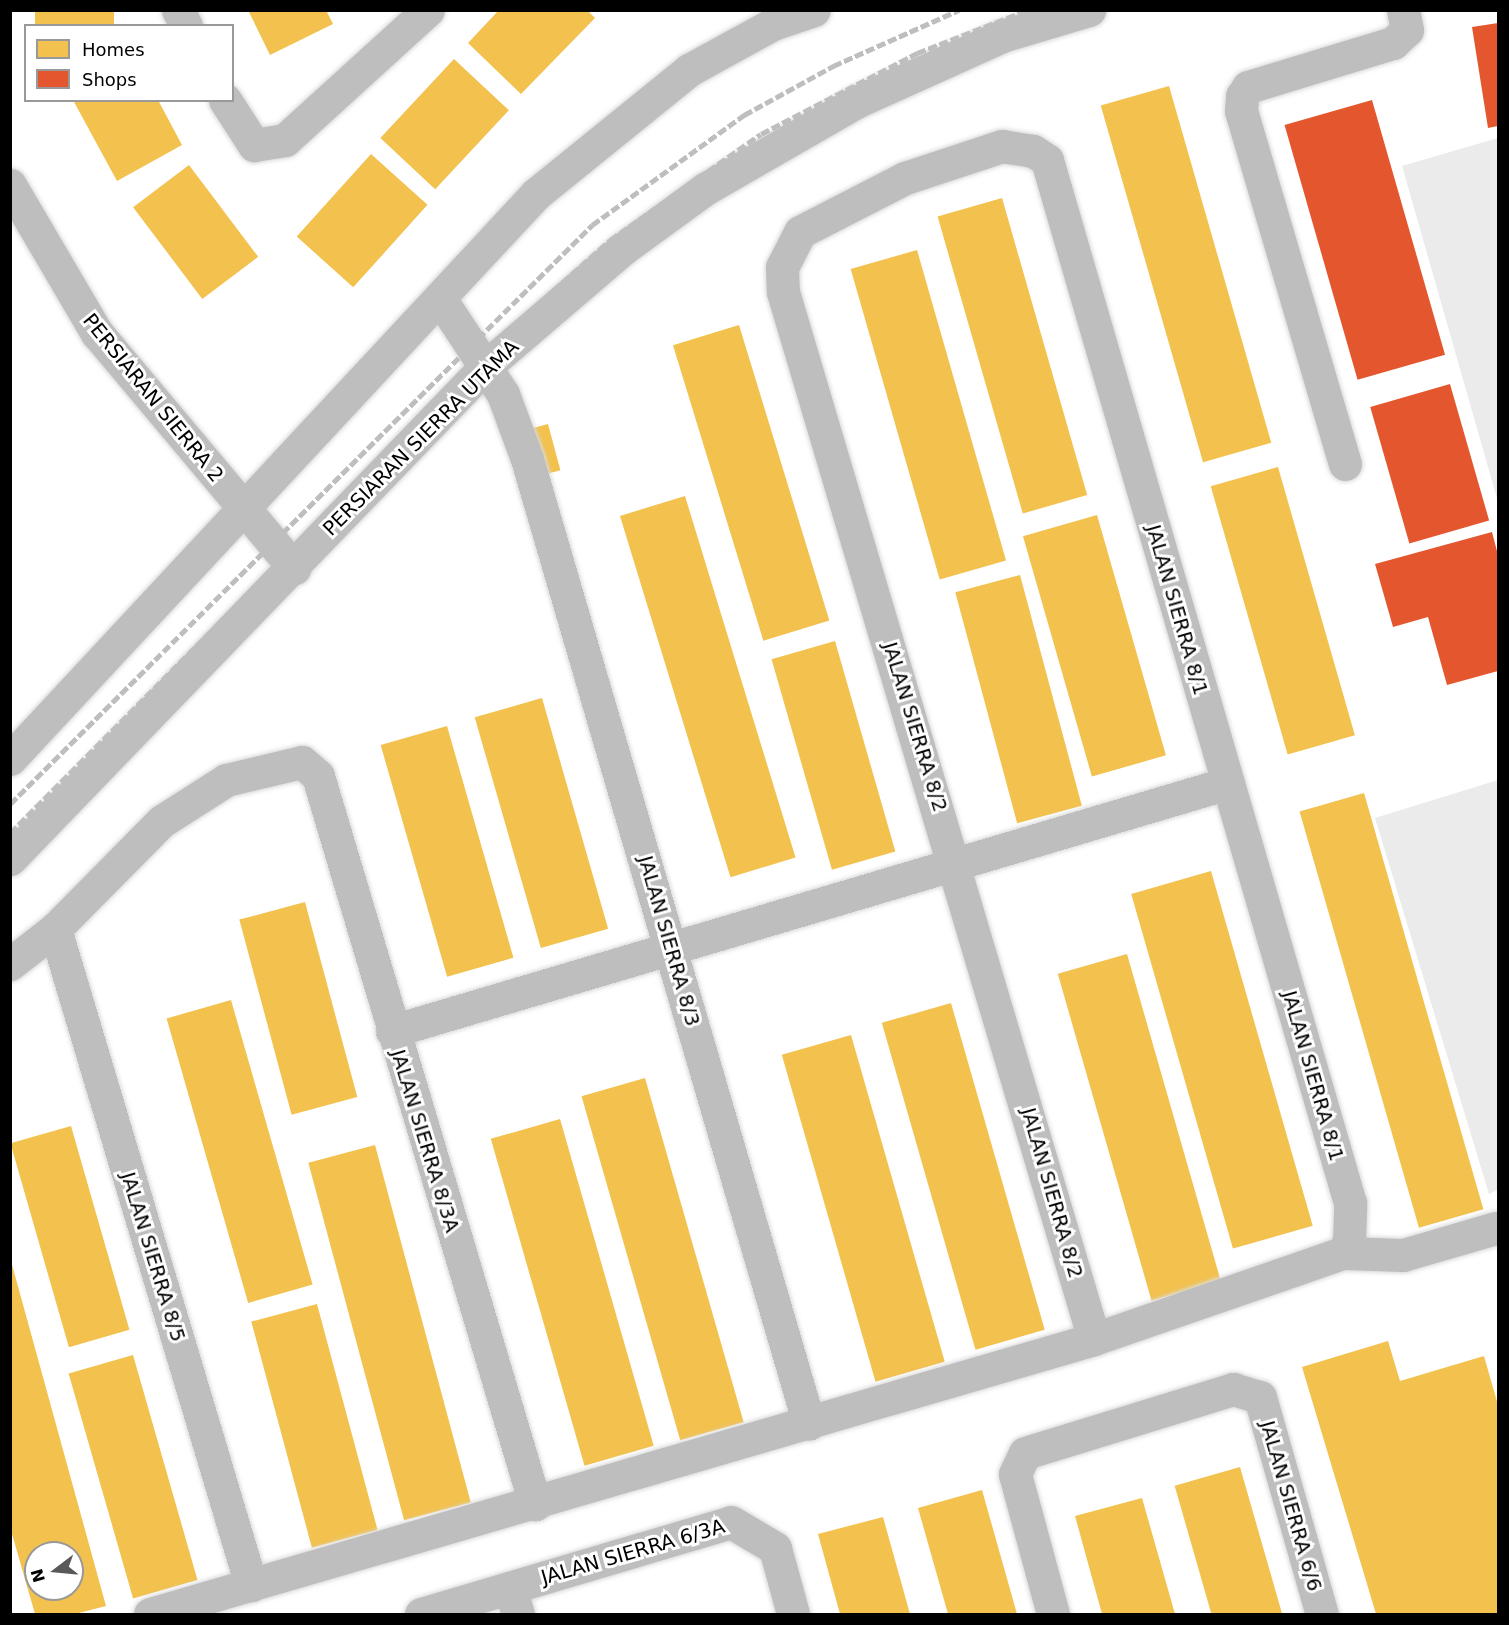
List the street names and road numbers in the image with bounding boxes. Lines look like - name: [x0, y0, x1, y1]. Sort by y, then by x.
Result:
- street label: PERSIARAN SIERRA 2: [78, 309, 228, 487]
- street label: PERSIARAN SIERRA UTAMA: [318, 335, 524, 541]
- street label: JALAN SIERRA 8/1: [1141, 522, 1213, 698]
- street label: JALAN SIERRA 8/2: [878, 639, 952, 815]
- street label: JALAN SIERRA 8/3: [633, 853, 705, 1029]
- street label: JALAN SIERRA 8/1: [1277, 988, 1349, 1164]
- street label: JALAN SIERRA 8/3A: [386, 1047, 464, 1235]
- street label: JALAN SIERRA 8/2: [1016, 1105, 1088, 1281]
- street label: JALAN SIERRA 8/5: [116, 1169, 190, 1345]
- street label: JALAN SIERRA 6/6: [1255, 1418, 1327, 1594]
- street label: JALAN SIERRA 6/3A: [538, 1514, 728, 1590]

